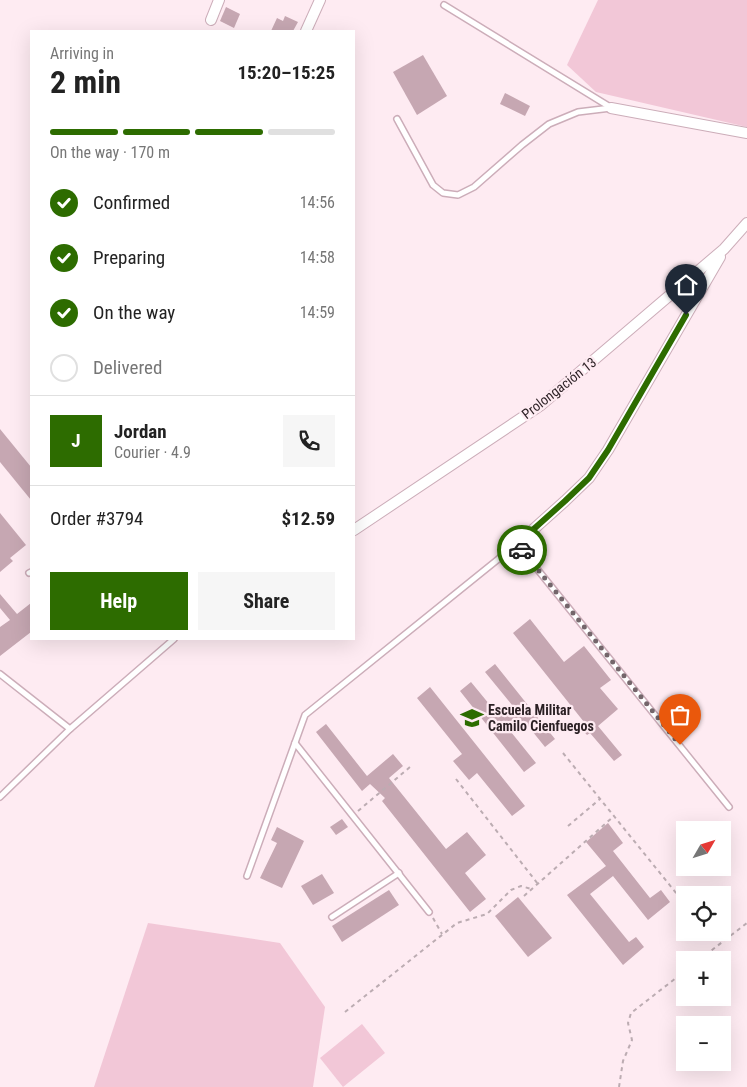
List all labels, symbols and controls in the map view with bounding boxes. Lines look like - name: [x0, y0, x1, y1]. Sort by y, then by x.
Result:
- text: Arriving in: [50, 44, 114, 63]
- text: 15:20–15:25: [237, 61, 335, 84]
- text: 2 min: [50, 63, 121, 101]
- text: On the way · 170 m: [50, 143, 170, 162]
- icon: check: [50, 189, 78, 217]
- text: Confirmed: [93, 191, 170, 214]
- text: 14:56: [300, 193, 335, 212]
- icon: check: [50, 244, 78, 272]
- text: Preparing: [93, 246, 165, 269]
- text: 14:58: [300, 248, 335, 267]
- pin: [665, 264, 707, 315]
- icon: home: [672, 271, 700, 299]
- icon: check: [50, 299, 78, 327]
- text: On the way: [93, 301, 175, 324]
- text: 14:59: [300, 303, 335, 322]
- street label: Prolongación 13: [519, 354, 599, 422]
- text: Delivered: [93, 356, 162, 379]
- button: phone: [283, 415, 335, 467]
- text: Jordan: [114, 420, 167, 443]
- text: J: [71, 429, 81, 452]
- text: Courier · 4.9: [114, 443, 191, 462]
- text: Order #3794: [50, 507, 143, 530]
- text: $12.59: [281, 507, 335, 530]
- courier: [497, 525, 547, 575]
- icon: car: [508, 536, 536, 564]
- button: Help: [50, 572, 188, 630]
- button: Share: [198, 572, 335, 630]
- pin: [659, 694, 701, 745]
- icon: bag: [666, 701, 694, 729]
- place label: Escuela Militar Camilo Cienfuegos: [488, 702, 594, 734]
- school or university icon: Escuela Militar Camilo Cienfuegos: [459, 705, 485, 731]
- north arrow: [676, 821, 731, 876]
- map controls: [676, 821, 731, 1071]
- button: locate: [676, 886, 731, 941]
- button: +: [676, 951, 731, 1006]
- button: −: [676, 1016, 731, 1071]

